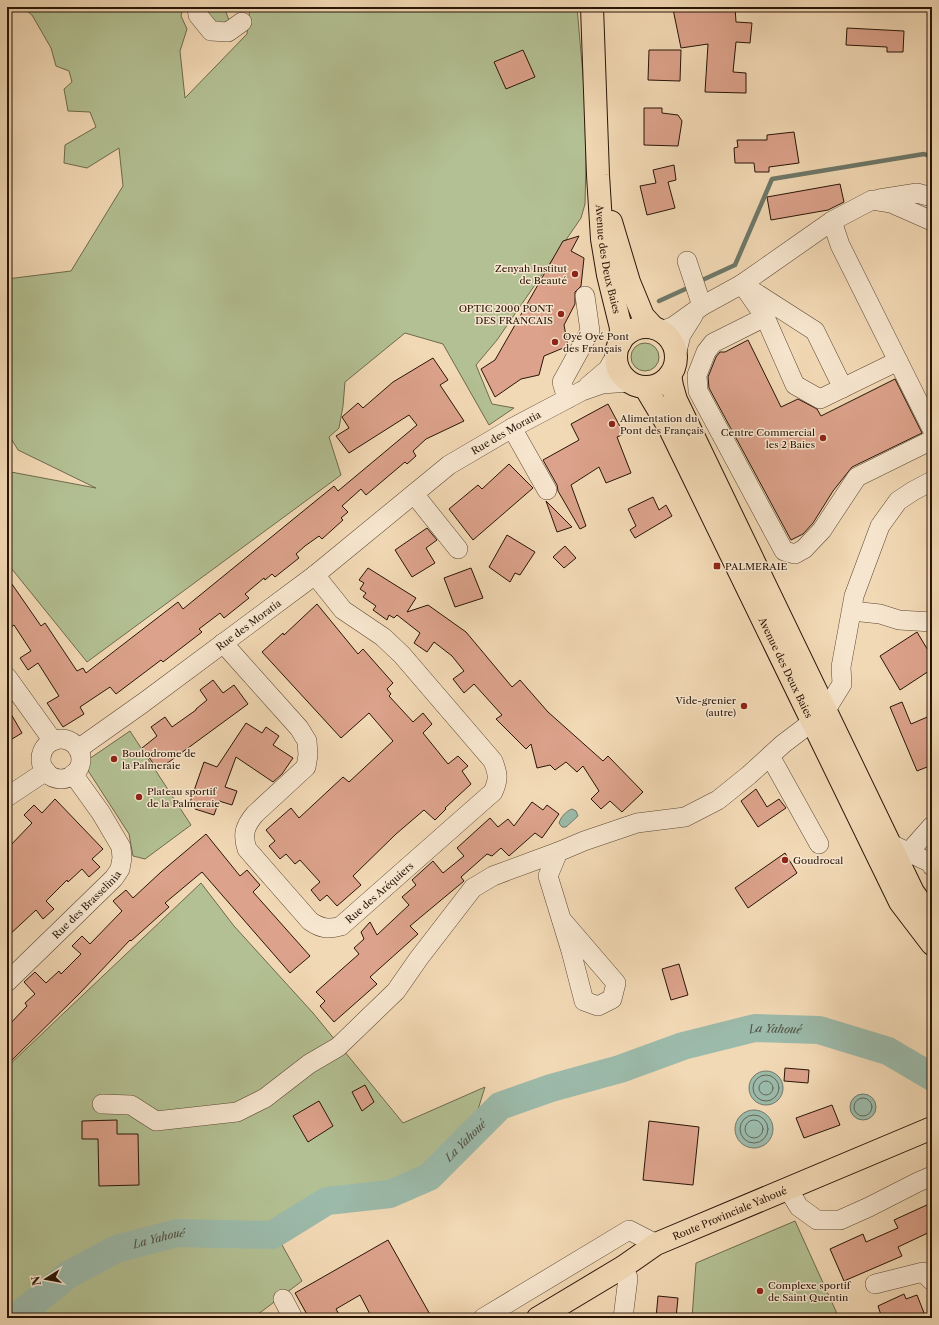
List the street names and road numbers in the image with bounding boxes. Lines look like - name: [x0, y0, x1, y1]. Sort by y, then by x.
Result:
- street label: Avenue des Deux Baies: [593, 203, 624, 315]
- street label: Rue des Moratia: [469, 407, 543, 457]
- street label: Rue des Moratia: [213, 596, 284, 653]
- street label: Avenue des Deux Baies: [755, 614, 816, 720]
- street label: Rue des Aréquiers: [342, 859, 416, 926]
- street label: Rue des Brasselinia: [49, 867, 124, 941]
- street label: Route Provinciale Yahoué: [670, 1183, 789, 1243]

